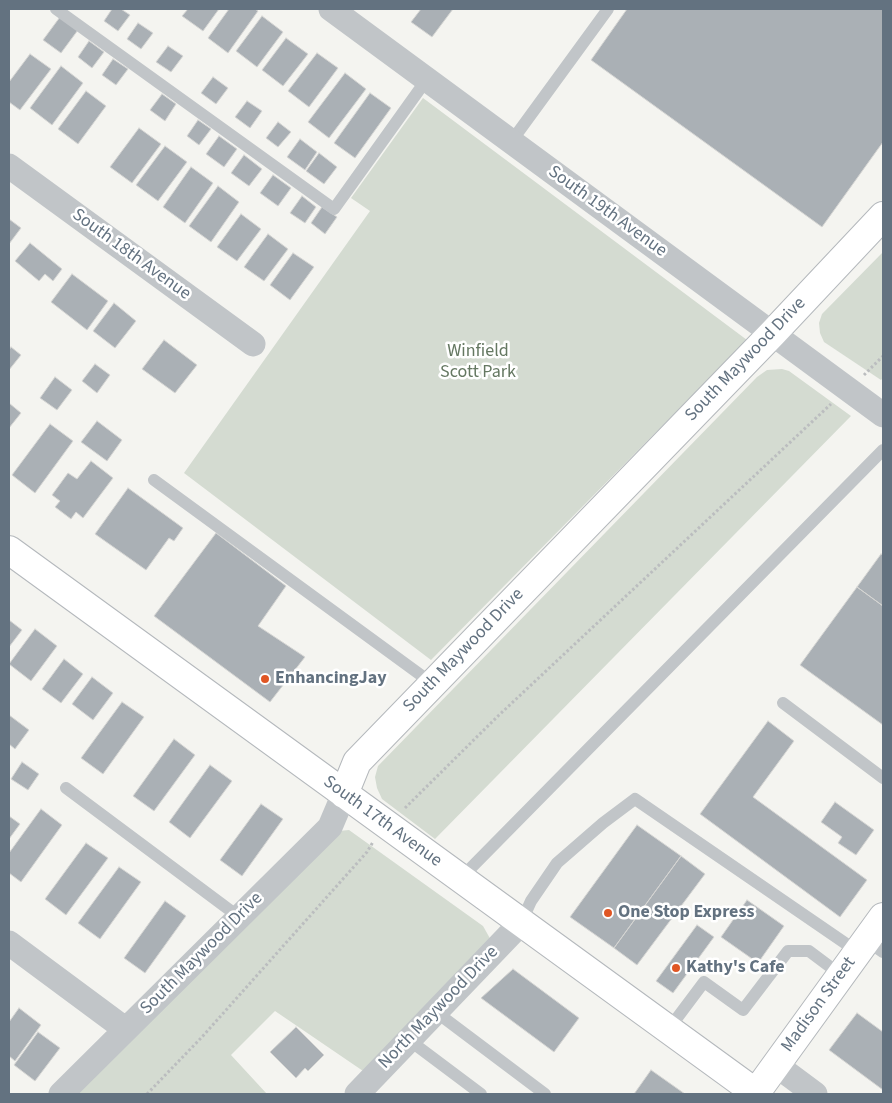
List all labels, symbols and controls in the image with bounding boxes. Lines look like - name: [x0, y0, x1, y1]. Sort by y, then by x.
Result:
- street label: South 19th Avenue: [543, 162, 671, 262]
- street label: South 18th Avenue: [67, 205, 195, 305]
- street label: South Maywood Drive: [681, 293, 811, 427]
- park label: Winfield Scott Park: [440, 341, 516, 384]
- street label: South Maywood Drive: [399, 584, 529, 718]
- place label: EnhancingJay: [275, 668, 387, 690]
- marker: EnhancingJay: [259, 673, 271, 685]
- street label: South 17th Avenue: [318, 772, 446, 872]
- street label: South Maywood Drive: [136, 888, 268, 1020]
- place label: One Stop Express: [618, 902, 754, 924]
- marker: One Stop Express: [602, 907, 614, 919]
- street label: North Maywood Drive: [375, 942, 503, 1074]
- street label: Madison Street: [777, 953, 861, 1057]
- place label: Kathy's Cafe: [686, 957, 785, 979]
- marker: Kathy's Cafe: [670, 962, 682, 974]

